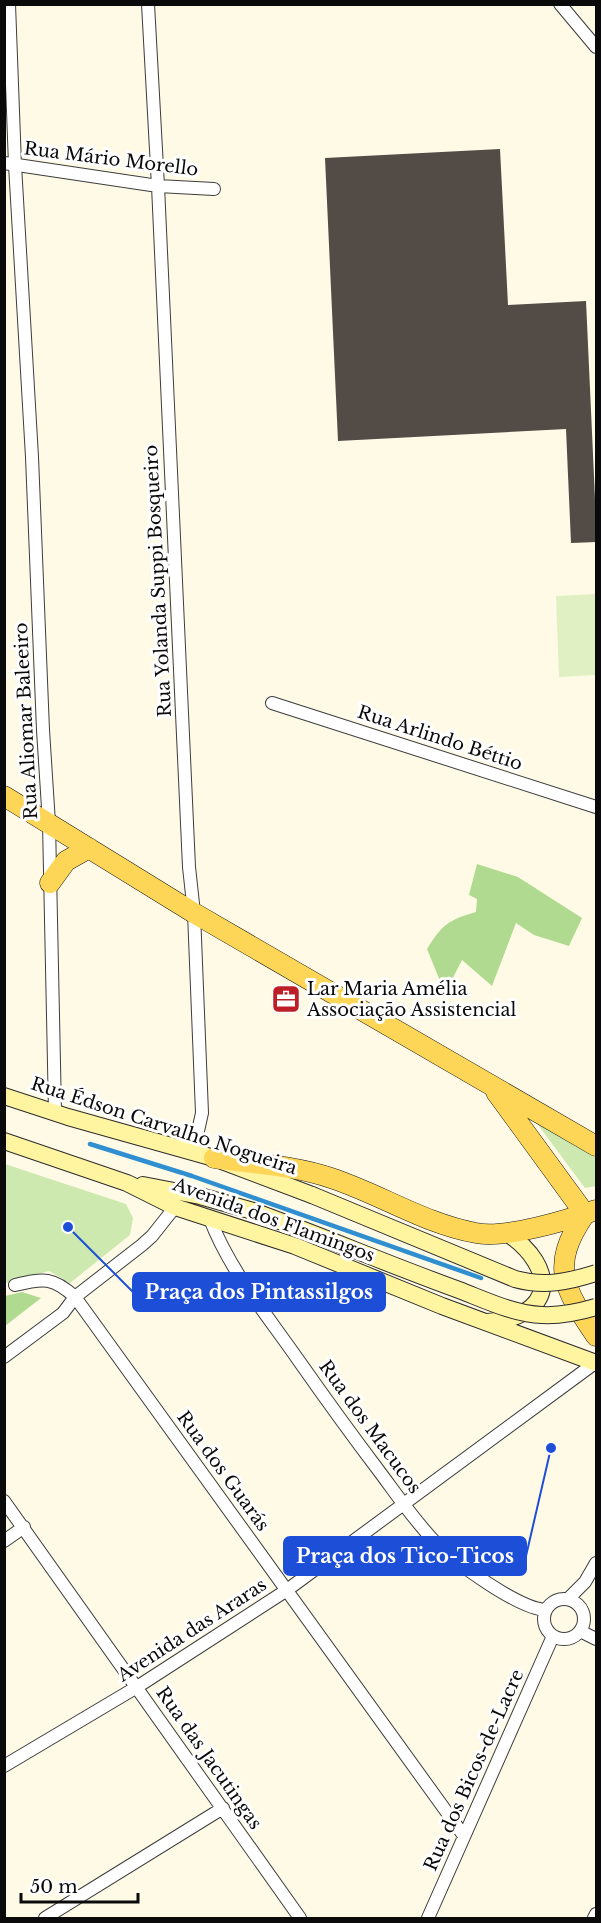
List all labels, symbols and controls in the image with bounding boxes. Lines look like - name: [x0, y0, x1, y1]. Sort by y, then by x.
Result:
- street label: Rua Mário Morello: [23, 137, 199, 181]
- street label: Rua Yolanda Suppi Bosqueiro: [140, 444, 176, 718]
- street label: Rua Aliomar Baleeiro: [10, 622, 42, 820]
- street label: Rua Arlindo Béttio: [355, 701, 525, 775]
- place label: Lar Maria Amélia Associação Assistencial: [306, 978, 516, 1021]
- office icon: Lar Maria Amélia Associação Assistencial: [270, 983, 302, 1015]
- street label: Rua Édson Carvalho Nogueira: [28, 1072, 300, 1179]
- street label: Avenida dos Flamingos: [169, 1173, 378, 1267]
- callout: Praça dos Pintassilgos: [133, 1273, 385, 1311]
- text: Praça dos Pintassilgos: [145, 1280, 373, 1304]
- street label: Rua dos Macucos: [314, 1356, 426, 1498]
- street label: Rua dos Guarás: [172, 1407, 274, 1535]
- callout: Praça dos Tico-Ticos: [284, 1537, 526, 1575]
- text: Praça dos Tico-Ticos: [296, 1544, 514, 1568]
- street label: Avenida das Araras: [112, 1574, 271, 1687]
- street label: Rua dos Bicos-de-Lacre: [420, 1666, 528, 1874]
- street label: Rua das Jacutingas: [151, 1682, 267, 1834]
- scale bar: [21, 1866, 138, 1904]
- text: 50 m: [30, 1876, 78, 1898]

